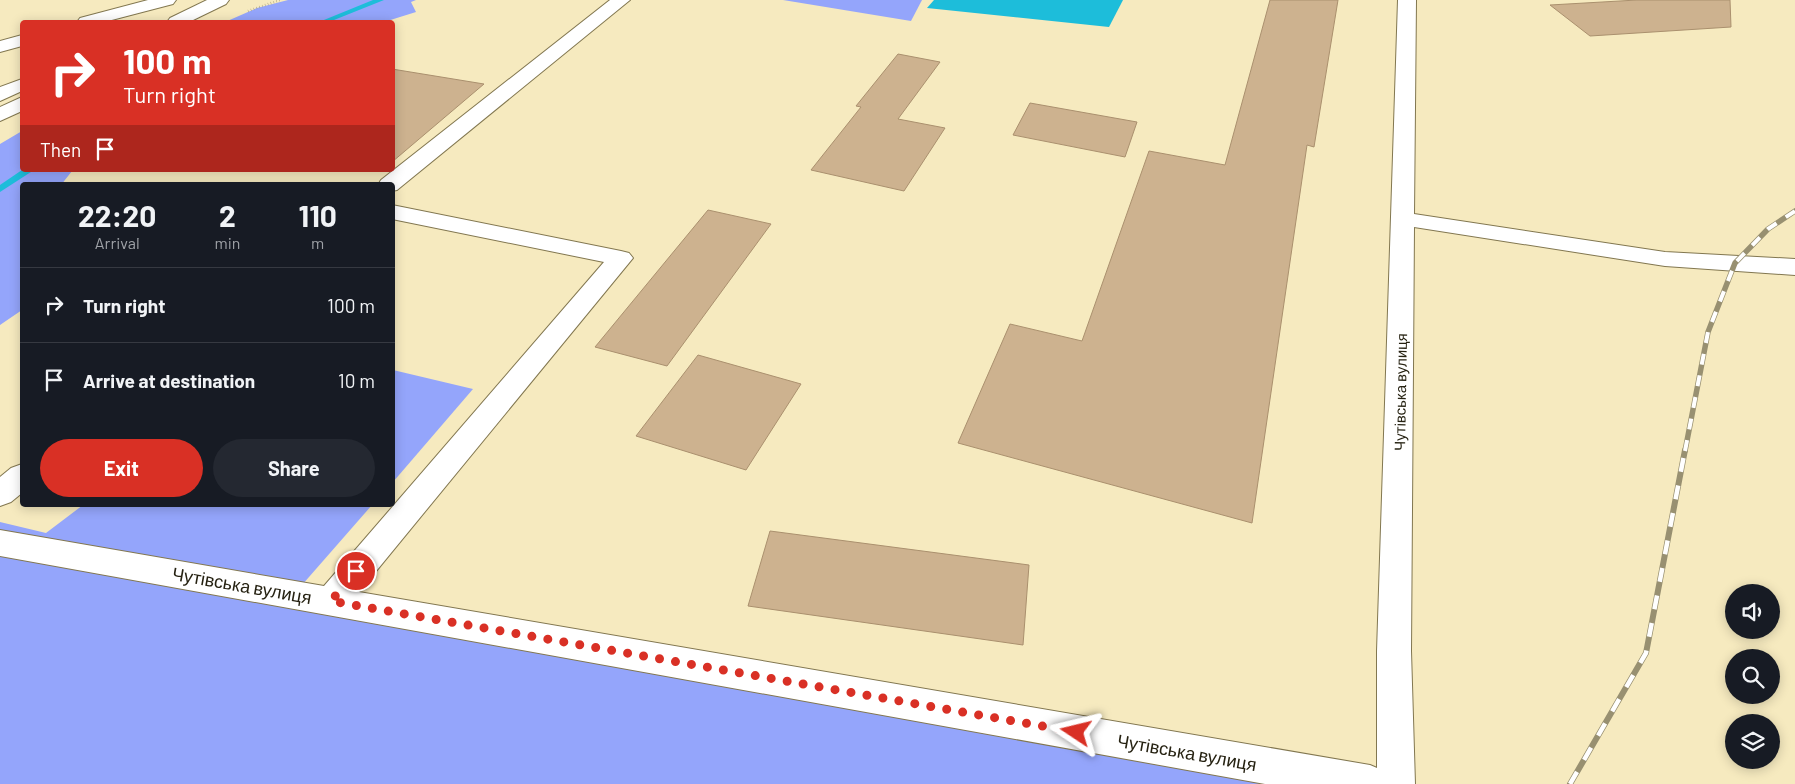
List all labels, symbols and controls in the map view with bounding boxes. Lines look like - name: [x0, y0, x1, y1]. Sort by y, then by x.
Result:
- text: 100 m: [123, 39, 212, 81]
- icon: right: [40, 40, 105, 105]
- text: Turn right: [123, 81, 216, 107]
- icon: arrive: [91, 135, 119, 163]
- text: Then: [40, 138, 81, 161]
- text: 22:20: [78, 197, 156, 233]
- text: 2: [219, 197, 236, 233]
- text: 110: [298, 197, 337, 233]
- text: Arrival: [95, 233, 140, 252]
- text: min: [214, 233, 240, 252]
- text: m: [311, 233, 324, 252]
- icon: right: [40, 291, 68, 319]
- text: Turn right: [83, 294, 165, 317]
- text: 100 m: [327, 294, 375, 317]
- street label: Чутівська вулиця: [1390, 333, 1410, 451]
- icon: arrive: [40, 366, 68, 394]
- text: Arrive at destination: [83, 369, 255, 392]
- text: 10 m: [338, 369, 375, 392]
- button: Exit: [40, 439, 203, 497]
- button: Share: [213, 439, 375, 497]
- pin: [335, 550, 377, 592]
- icon: arrive: [342, 557, 370, 585]
- street label: Чутівська вулиця: [171, 562, 313, 608]
- map controls: [1725, 584, 1780, 769]
- button: sound: [1725, 584, 1780, 639]
- button: search: [1725, 649, 1780, 704]
- position arrow: [1049, 705, 1101, 757]
- button: layers: [1725, 714, 1780, 769]
- street label: Чутівська вулиця: [1116, 729, 1258, 775]

